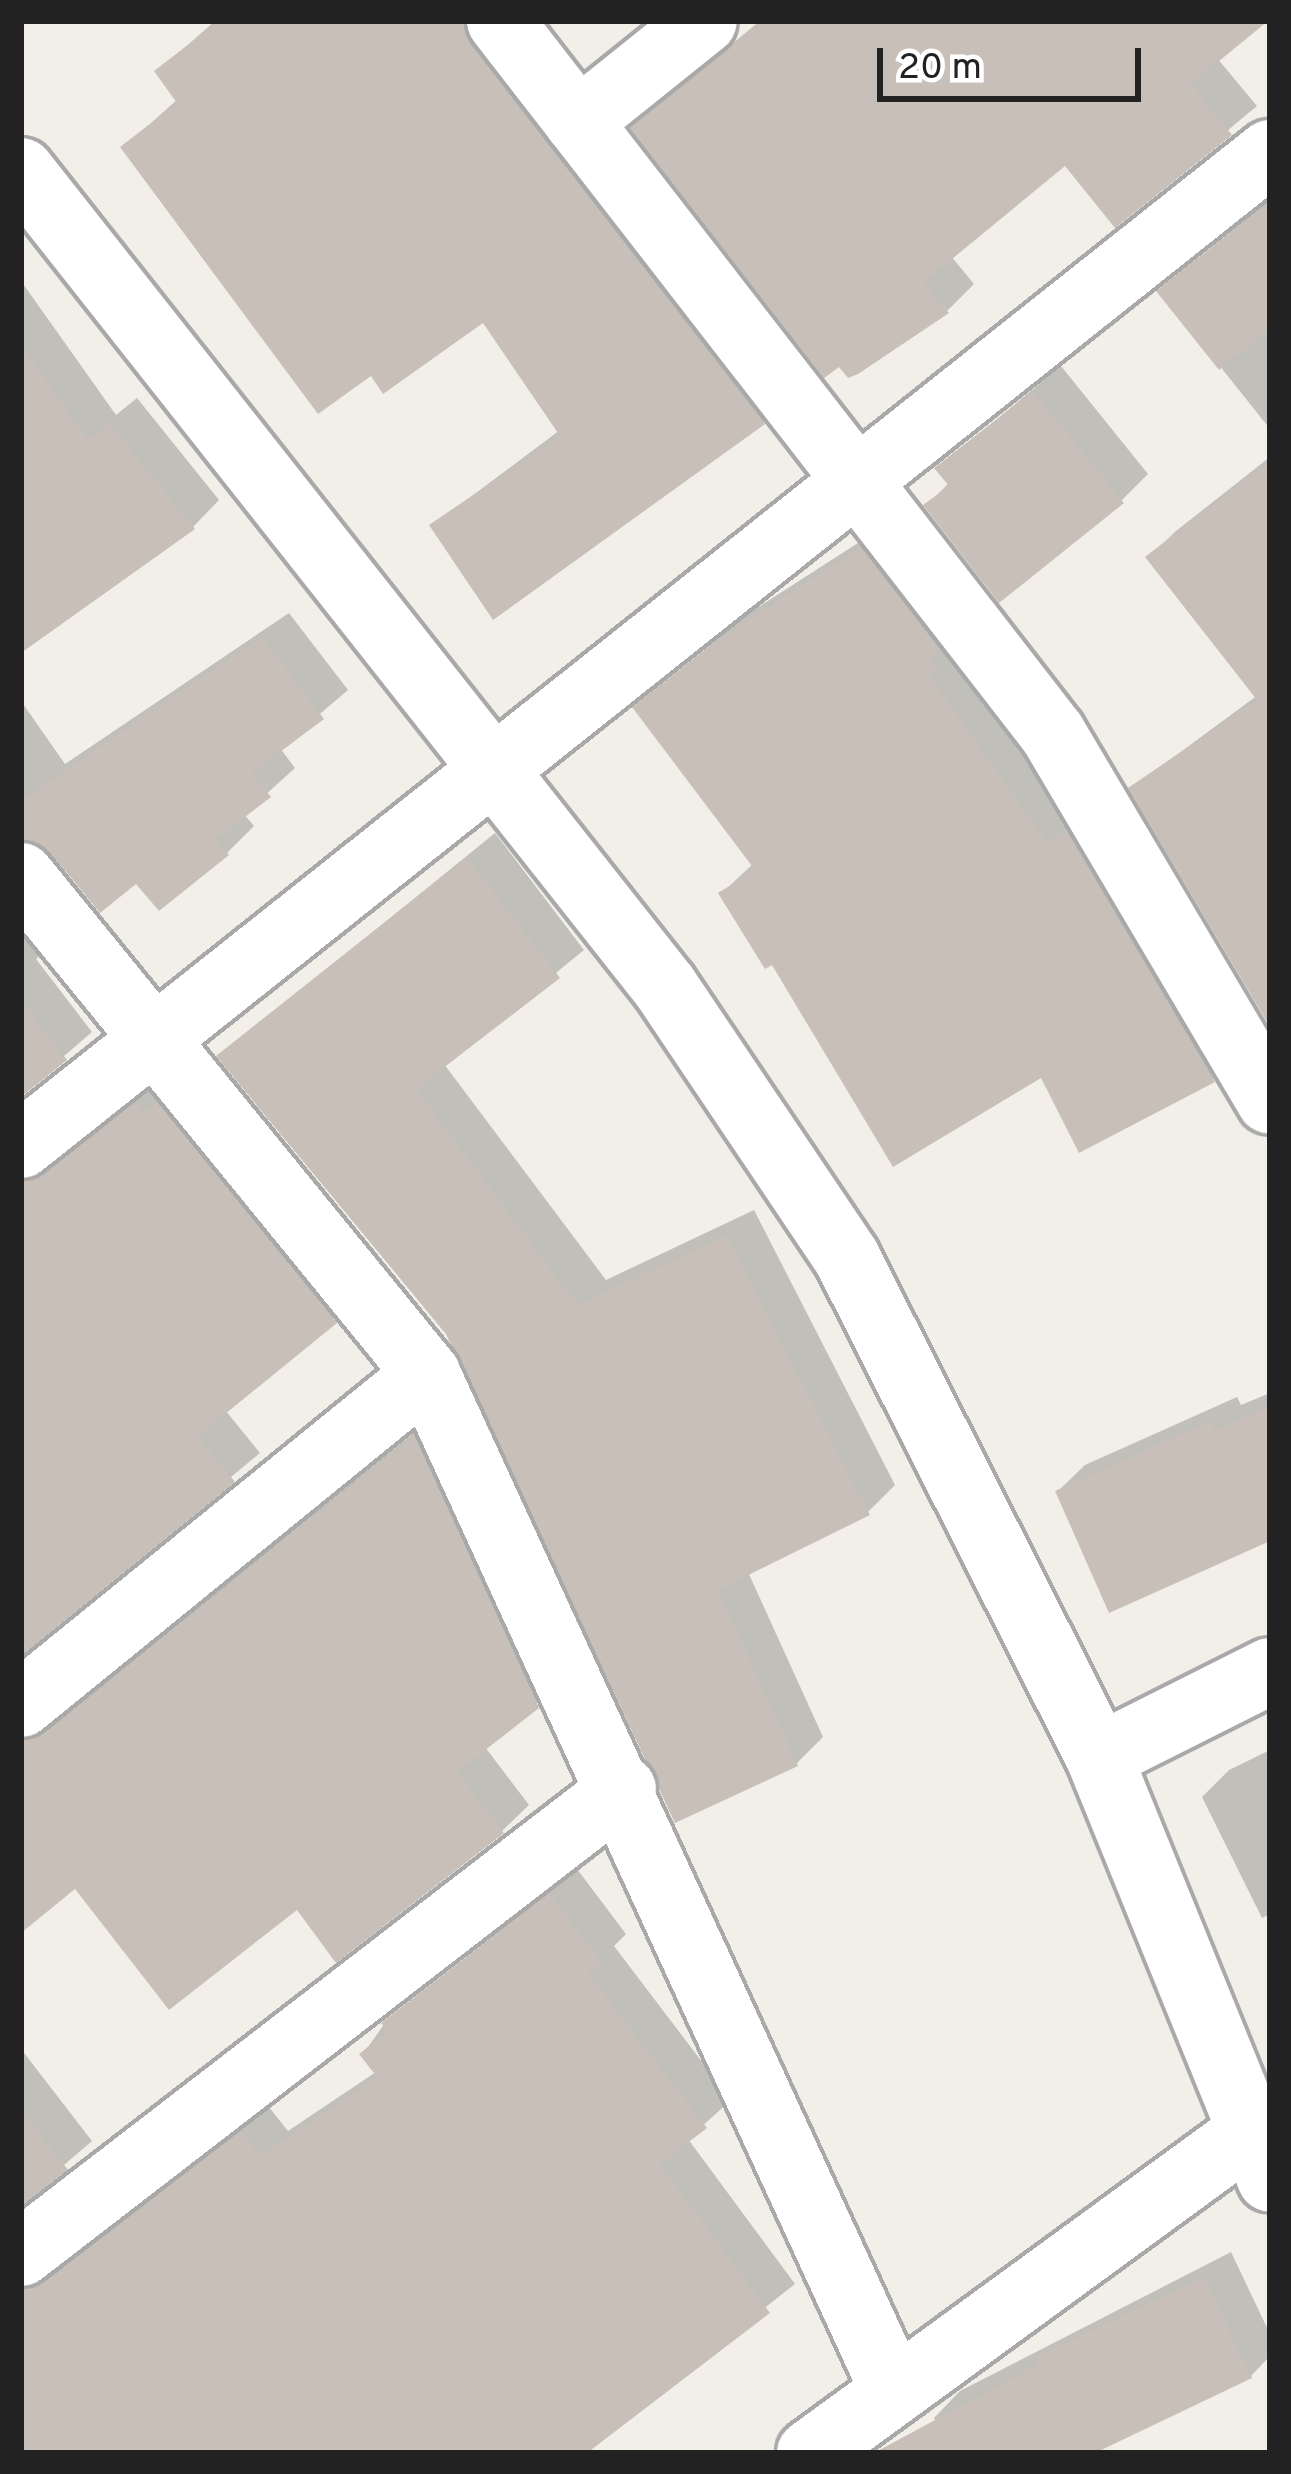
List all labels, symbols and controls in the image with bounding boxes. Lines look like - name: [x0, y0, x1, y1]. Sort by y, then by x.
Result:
- scale bar: [883, 24, 1147, 98]
- text: 20 m: [898, 46, 982, 92]

